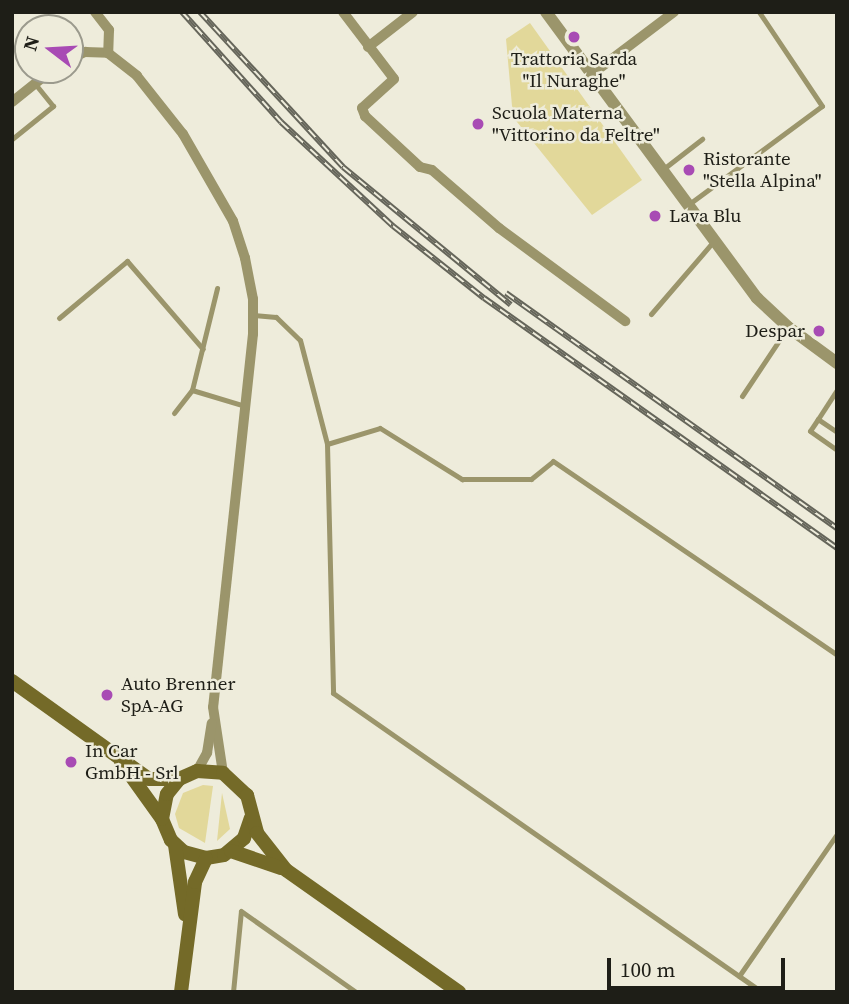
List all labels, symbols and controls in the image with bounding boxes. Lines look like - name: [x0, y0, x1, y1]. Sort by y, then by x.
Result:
- north arrow: [14, 14, 84, 84]
- marker: Trattoria Sarda "Il Nuraghe": [566, 29, 582, 45]
- text: N: [16, 33, 45, 54]
- place label: Trattoria Sarda "Il Nuraghe": [511, 48, 637, 92]
- place label: Scuola Materna "Vittorino da Feltre": [492, 102, 660, 146]
- marker: Scuola Materna "Vittorino da Feltre": [470, 116, 486, 132]
- place label: Ristorante "Stella Alpina": [703, 148, 821, 192]
- marker: Ristorante "Stella Alpina": [681, 162, 697, 178]
- place label: Lava Blu: [669, 205, 741, 227]
- marker: Lava Blu: [647, 208, 663, 224]
- place label: Despar: [745, 320, 805, 342]
- marker: Despar: [811, 323, 827, 339]
- place label: Auto Brenner SpA-AG: [121, 673, 236, 717]
- marker: Auto Brenner SpA-AG: [99, 687, 115, 703]
- place label: In Car GmbH - Srl: [85, 740, 179, 784]
- marker: In Car GmbH - Srl: [63, 754, 79, 770]
- scale bar: [611, 944, 790, 988]
- text: 100 m: [620, 955, 675, 984]

